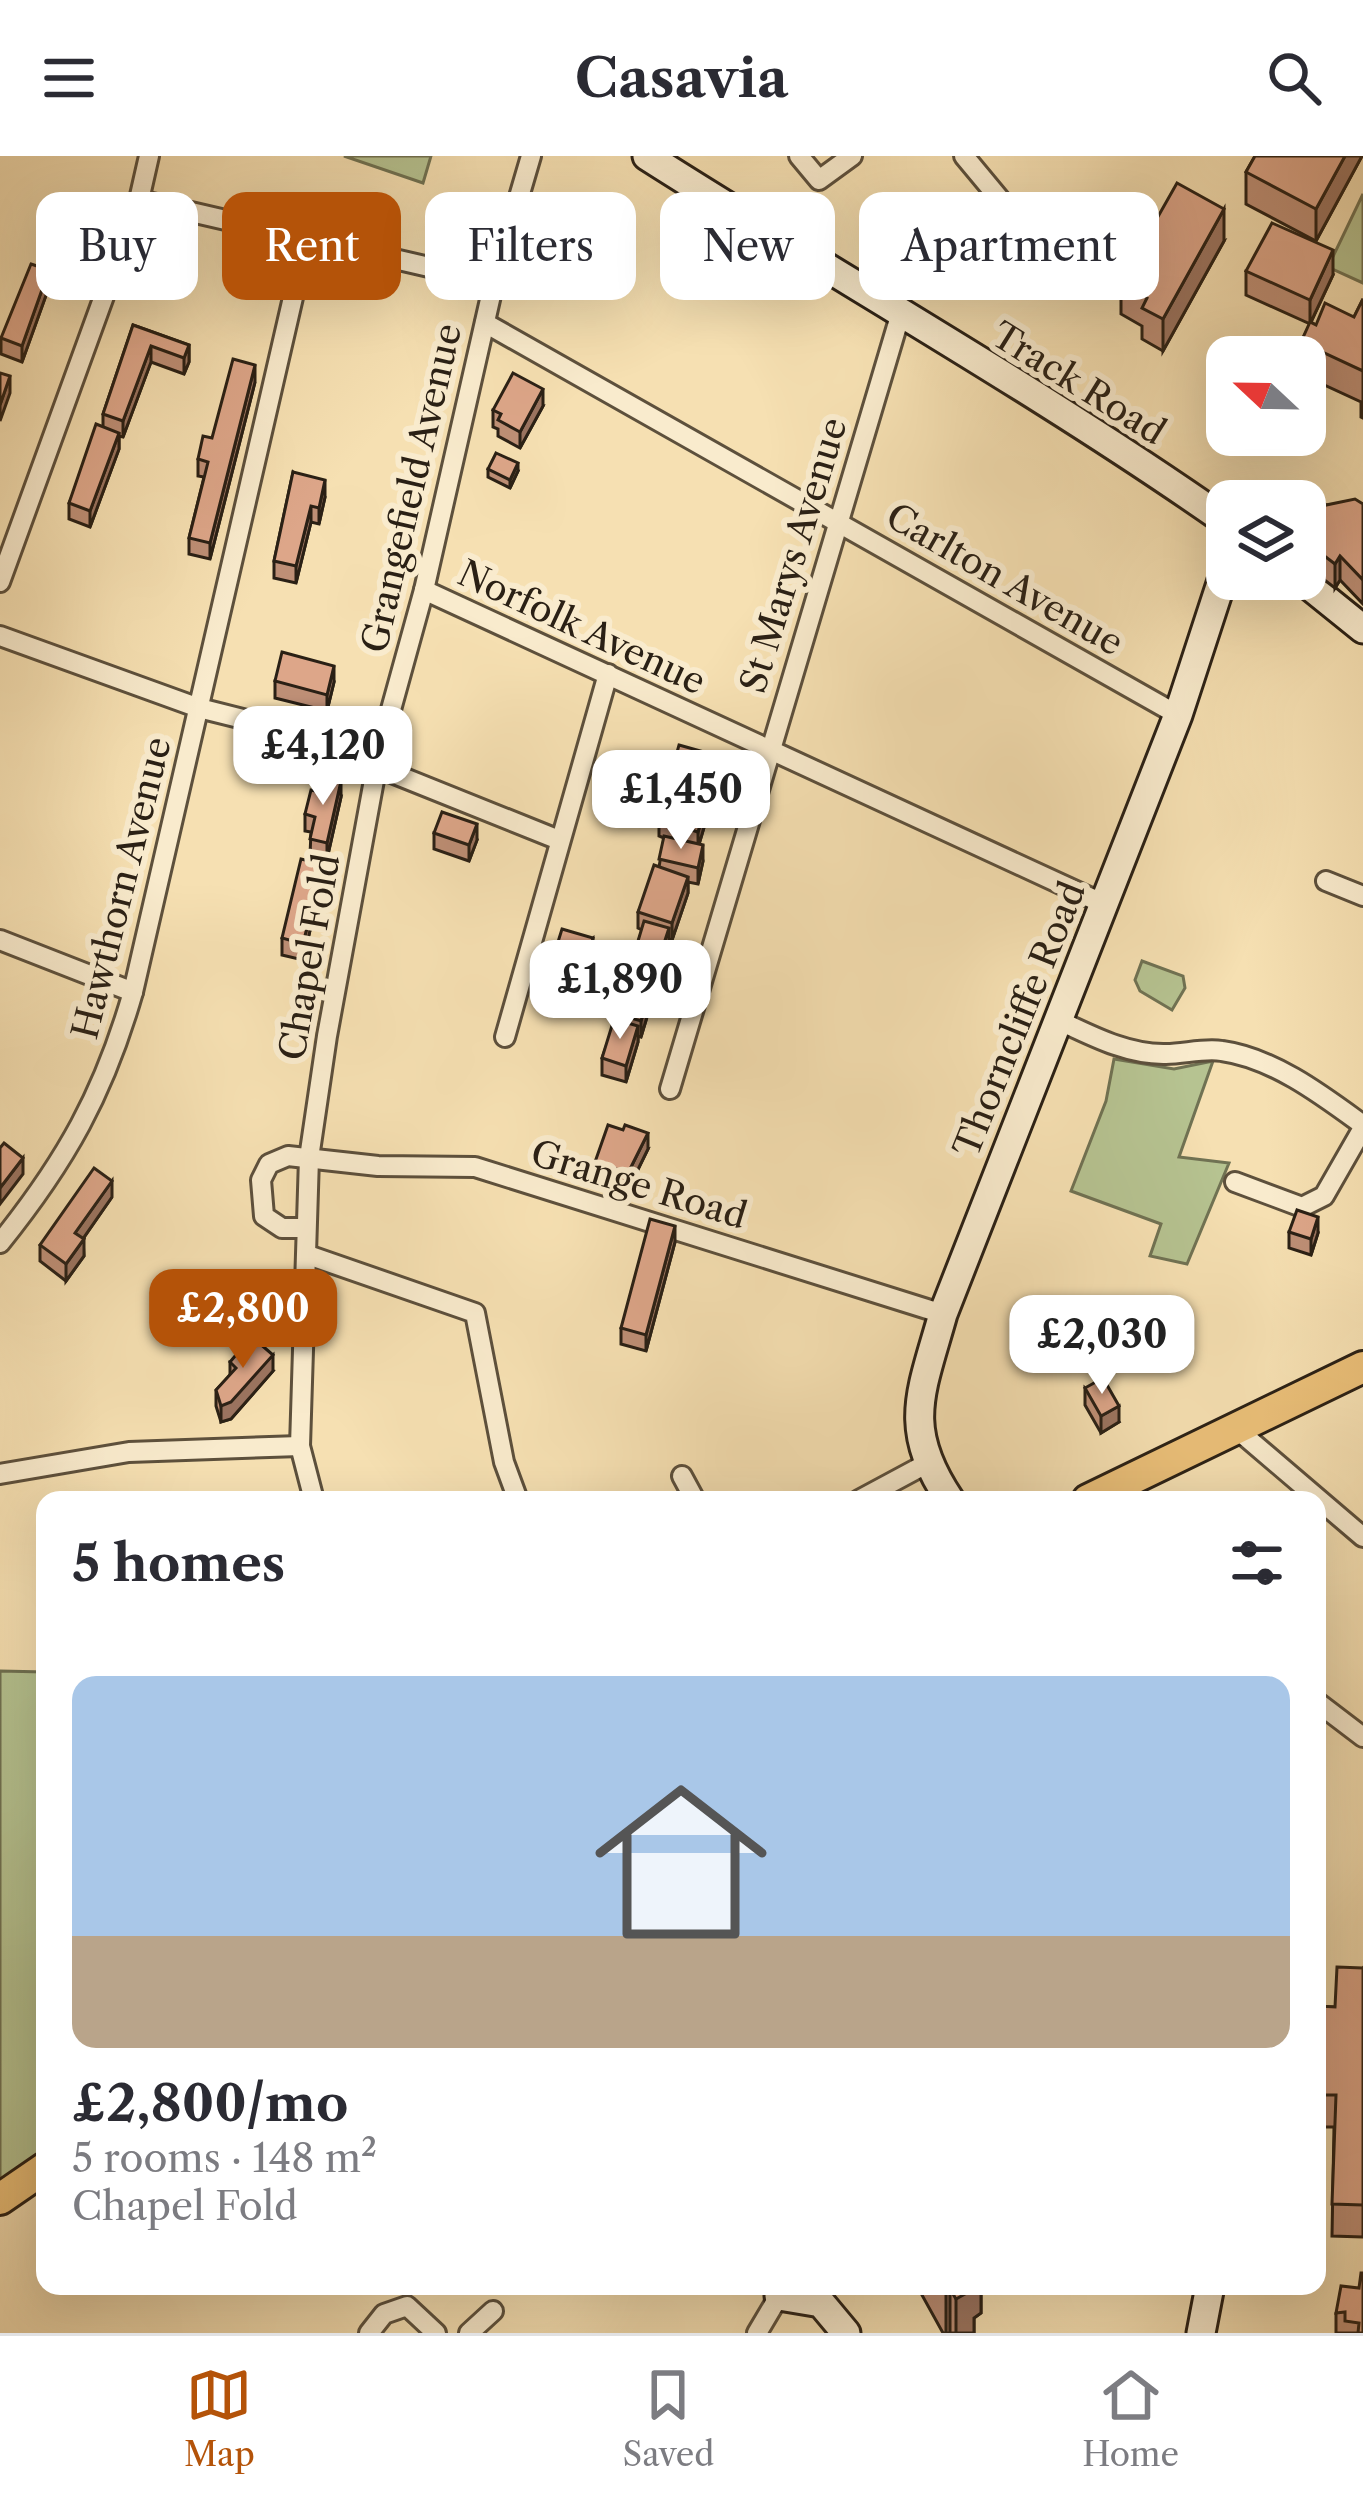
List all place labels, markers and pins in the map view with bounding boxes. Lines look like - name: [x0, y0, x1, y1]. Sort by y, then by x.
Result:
- pin: £4,120: [225, 706, 421, 808]
- pin: £1,450: [583, 750, 779, 852]
- pin: £1,890: [522, 940, 718, 1042]
- pin: £2,800: [145, 1269, 341, 1371]
- pin: £2,030: [1004, 1295, 1200, 1397]

